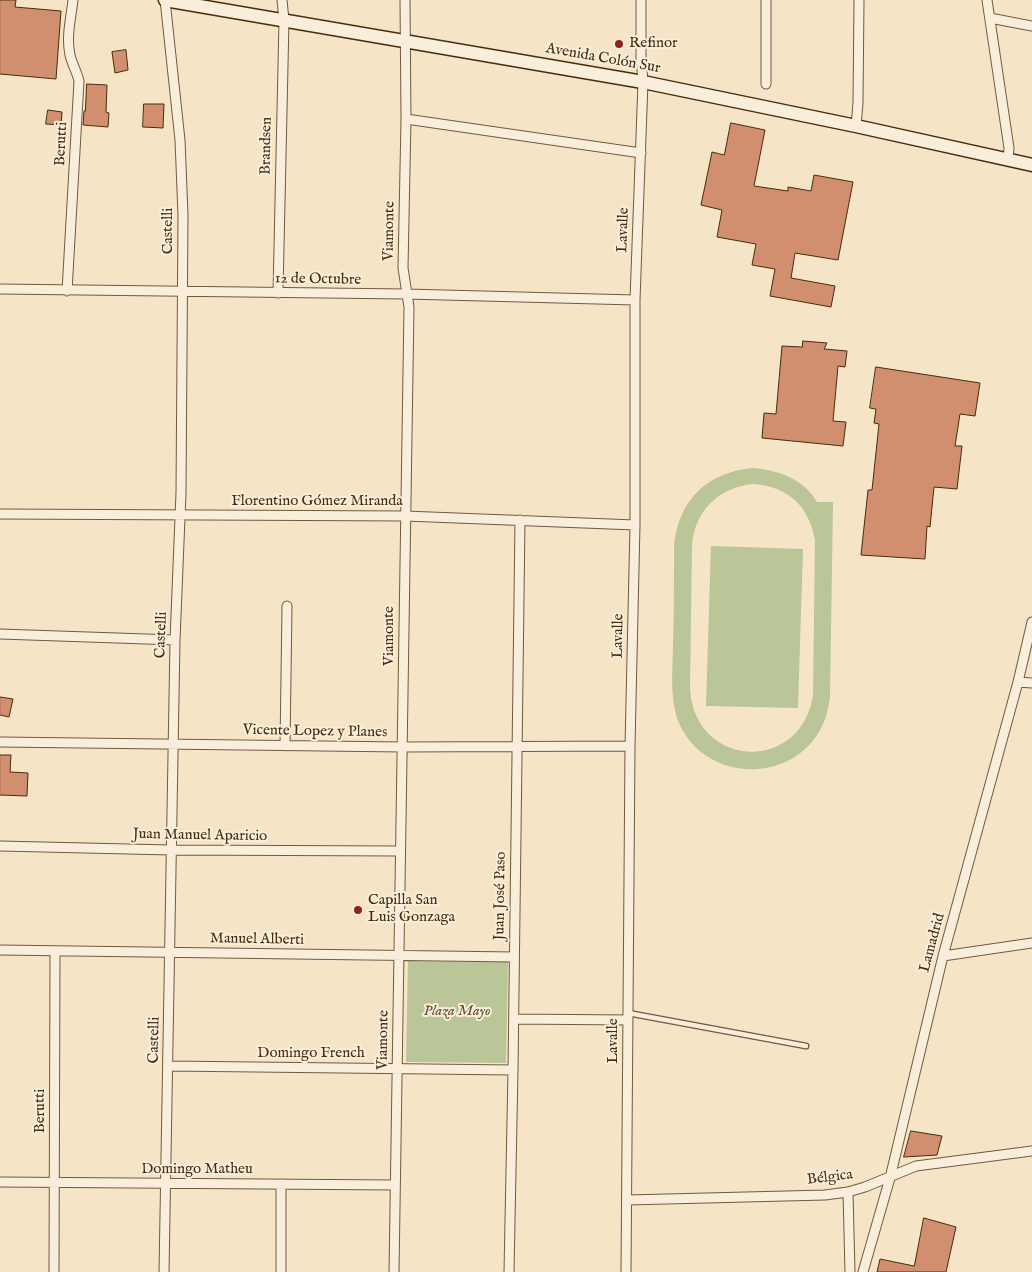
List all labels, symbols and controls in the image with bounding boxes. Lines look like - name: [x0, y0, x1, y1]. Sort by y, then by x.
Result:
- place label: Refinor: [629, 35, 678, 53]
- marker: Refinor: [613, 38, 625, 50]
- street label: Avenida Colón Sur: [544, 40, 662, 78]
- street label: Brandsen: [257, 117, 277, 175]
- street label: Berutti: [52, 121, 72, 167]
- street label: Viamonte: [380, 201, 400, 261]
- street label: Lavalle: [614, 207, 634, 253]
- street label: Castelli: [160, 208, 178, 254]
- street label: 12 de Octubre: [275, 270, 361, 290]
- street label: Florentino Gómez Miranda: [231, 493, 403, 511]
- street label: Viamonte: [381, 606, 399, 666]
- street label: Castelli: [152, 611, 172, 659]
- street label: Lavalle: [610, 613, 628, 659]
- street label: Vicente Lopez y Planes: [243, 722, 387, 742]
- street label: Juan Manuel Aparicio: [133, 826, 267, 846]
- street label: Juan José Paso: [491, 851, 511, 941]
- place label: Capilla San Luis Gonzaga: [368, 892, 455, 927]
- marker: Capilla San Luis Gonzaga: [352, 904, 364, 916]
- street label: Lamadrid: [916, 911, 950, 975]
- street label: Manuel Alberti: [210, 930, 304, 950]
- park label: Plaza Mayo: [424, 1003, 490, 1021]
- street label: Viamonte: [374, 1010, 394, 1070]
- street label: Castelli: [146, 1016, 164, 1064]
- street label: Lavalle: [605, 1018, 623, 1064]
- street label: Domingo French: [257, 1045, 365, 1063]
- street label: Berutti: [32, 1089, 50, 1133]
- street label: Domingo Matheu: [141, 1161, 253, 1179]
- street label: Bélgica: [806, 1166, 854, 1190]

